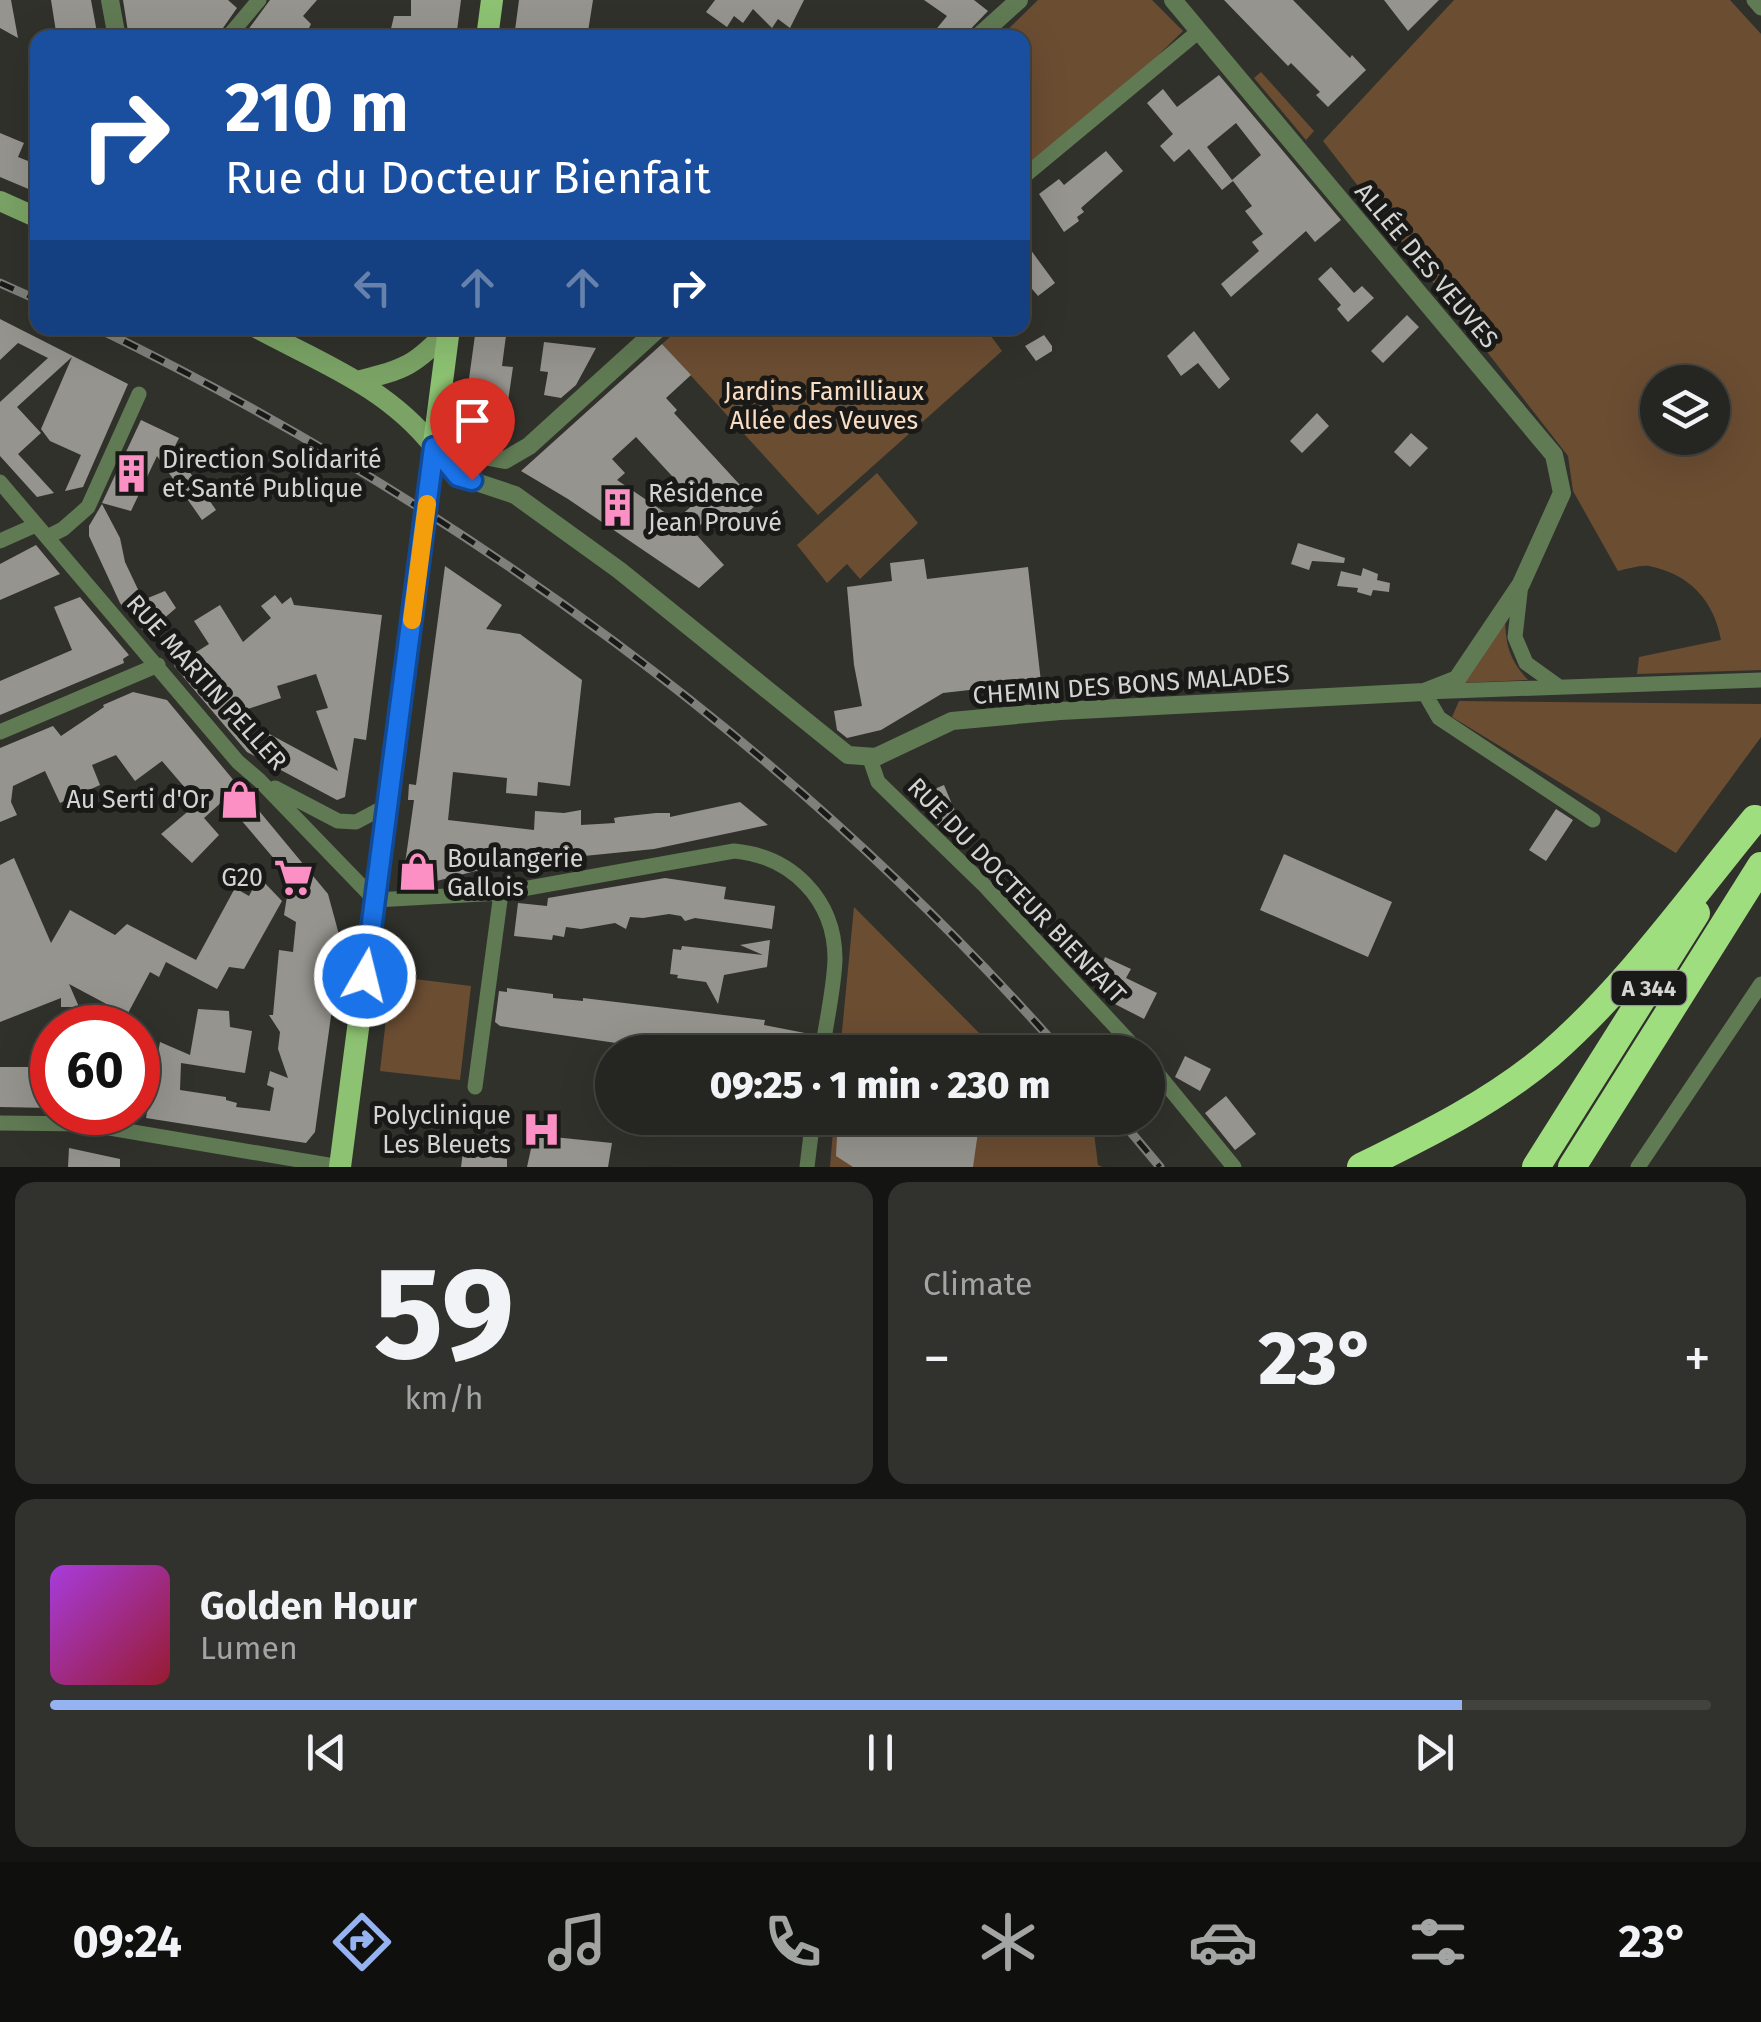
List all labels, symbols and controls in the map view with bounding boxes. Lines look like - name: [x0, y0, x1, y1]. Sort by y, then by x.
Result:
- text: 210 m: [225, 66, 409, 150]
- icon: right: [60, 70, 190, 200]
- text: Rue du Docteur Bienfait: [225, 151, 711, 205]
- street label: ALLÉE DES VEUVES: [1348, 176, 1505, 354]
- icon: left: [345, 260, 400, 315]
- icon: ahead: [450, 260, 505, 315]
- icon: ahead: [555, 260, 610, 315]
- icon: right: [660, 260, 715, 315]
- map controls: [1640, 365, 1730, 455]
- button: layers: [1640, 365, 1730, 455]
- park label: Jardins Familliaux Allée des Veuves: [724, 377, 924, 436]
- pin: [430, 378, 515, 481]
- icon: arrive: [445, 393, 500, 448]
- place label: Direction Solidarité et Santé Publique: [162, 445, 382, 504]
- building icon: Direction Solidarité et Santé Publique: [111, 452, 153, 494]
- place label: Résidence Jean Prouvé: [648, 479, 782, 538]
- building icon: Résidence Jean Prouvé: [597, 486, 639, 528]
- street label: RUE MARTIN PELLER: [120, 589, 293, 776]
- street label: CHEMIN DES BONS MALADES: [972, 659, 1291, 711]
- street label: RUE DU DOCTEUR BIENFAIT: [901, 772, 1132, 1010]
- shop icon: Au Serti d'Or: [218, 778, 260, 820]
- place label: Au Serti d'Or: [67, 785, 209, 815]
- place label: Boulangerie Gallois: [447, 844, 583, 903]
- shop icon: Boulangerie Gallois: [396, 851, 438, 893]
- supermarket icon: G20: [272, 856, 314, 898]
- place label: G20: [221, 863, 263, 893]
- position arrow: [313, 924, 417, 1028]
- road number: A 344: [1612, 971, 1686, 1005]
- speed limit sign: 60: [30, 1005, 160, 1135]
- text: 09:25 · 1 min · 230 m: [710, 1062, 1050, 1108]
- place label: Polyclinique Les Bleuets: [372, 1101, 511, 1160]
- hospital icon: Polyclinique Les Bleuets: [520, 1108, 562, 1150]
- text: 59: [374, 1236, 514, 1392]
- text: Climate: [923, 1265, 1032, 1303]
- text: 23°: [1258, 1314, 1376, 1404]
- text: −: [923, 1326, 951, 1392]
- text: +: [1684, 1326, 1711, 1392]
- text: km/h: [404, 1379, 484, 1417]
- text: Golden Hour: [200, 1583, 417, 1629]
- text: Lumen: [200, 1629, 298, 1667]
- icon: previous: [299, 1725, 354, 1780]
- icon: pause: [853, 1725, 908, 1780]
- icon: next: [1407, 1725, 1462, 1780]
- icon: directions: [327, 1907, 397, 1977]
- icon: music: [542, 1907, 612, 1977]
- icon: phone: [758, 1907, 828, 1977]
- icon: climate: [973, 1907, 1043, 1977]
- icon: car: [1188, 1907, 1258, 1977]
- icon: filters: [1403, 1907, 1473, 1977]
- text: 09:24: [73, 1915, 182, 1969]
- text: 23°: [1618, 1915, 1688, 1969]

